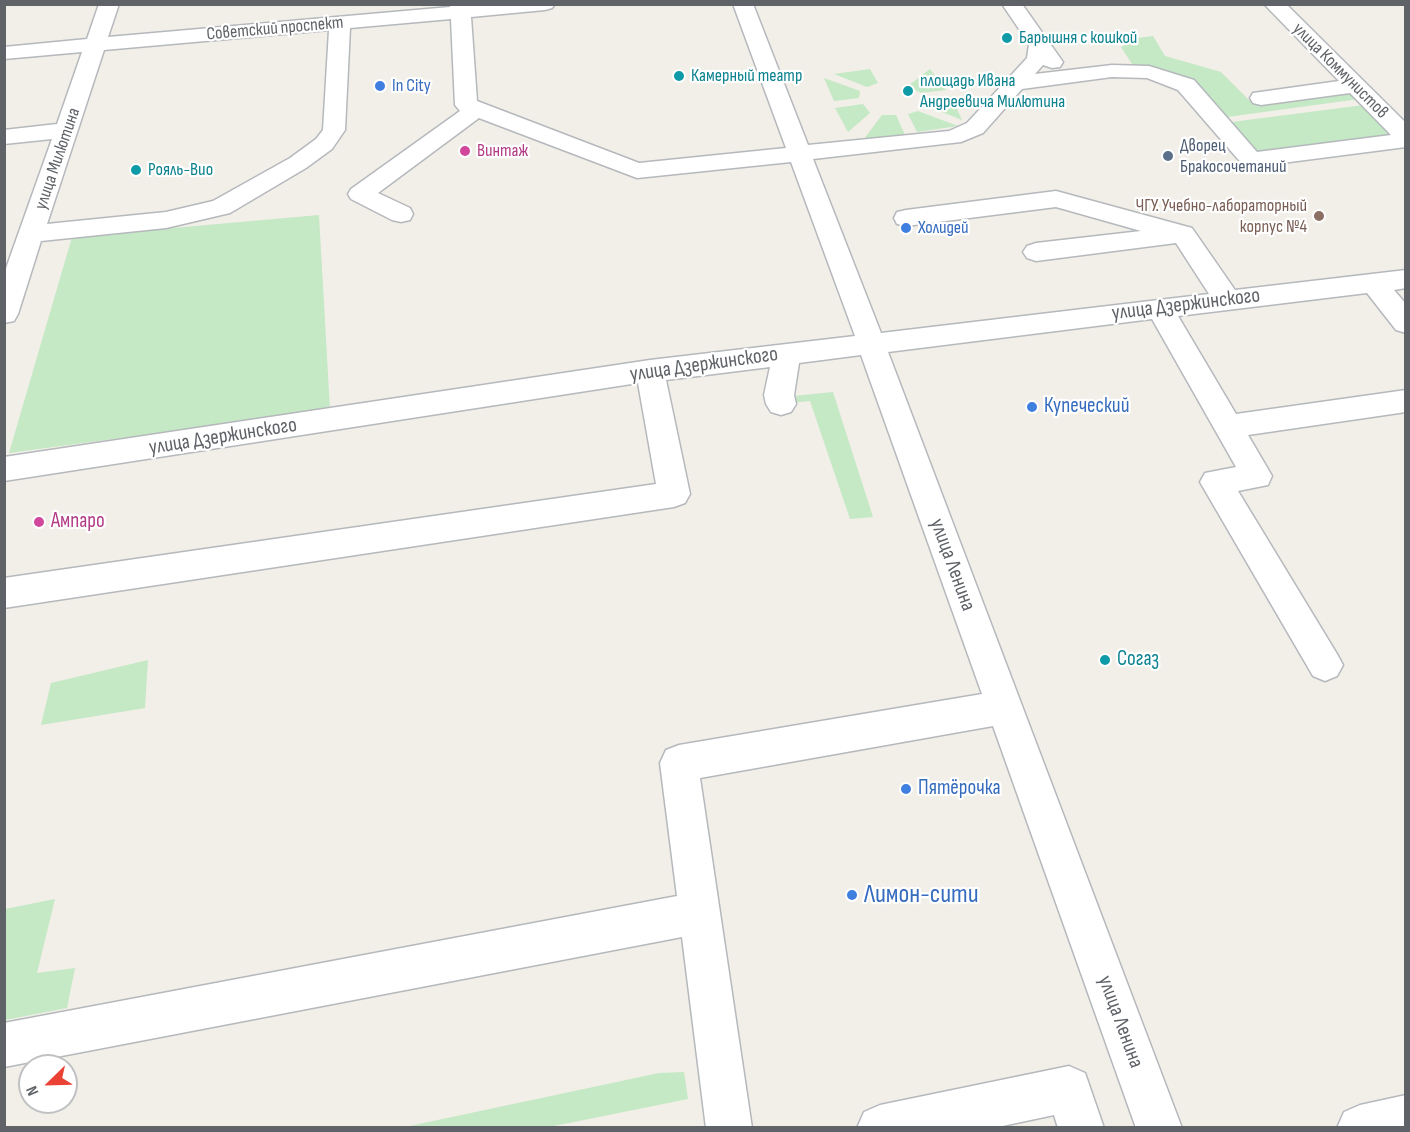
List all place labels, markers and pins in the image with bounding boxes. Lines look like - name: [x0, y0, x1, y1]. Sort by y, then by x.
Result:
- place label: Барышня с кошкой: [1019, 27, 1137, 49]
- marker: Барышня с кошкой: [1000, 31, 1014, 45]
- place label: Камерный театр: [691, 65, 802, 87]
- marker: Камерный театр: [672, 69, 686, 83]
- place label: площадь Ивана Андреевича Милютина: [920, 70, 1065, 112]
- place label: In City: [392, 75, 431, 97]
- marker: In City: [373, 79, 387, 93]
- marker: площадь Ивана Андреевича Милютина: [901, 84, 915, 98]
- place label: Дворец Бракосочетаний: [1180, 135, 1286, 178]
- place label: Винтаж: [477, 140, 528, 162]
- marker: Винтаж: [458, 144, 472, 158]
- marker: Дворец Бракосочетаний: [1161, 149, 1175, 163]
- place label: Рояль-Вио: [148, 159, 213, 181]
- marker: Рояль-Вио: [129, 163, 143, 177]
- place label: ЧГУ. Учебно-лабораторный корпус №4: [1135, 195, 1307, 238]
- marker: ЧГУ. Учебно-лабораторный корпус №4: [1312, 209, 1326, 223]
- place label: Холидей: [918, 217, 969, 239]
- marker: Холидей: [899, 221, 913, 235]
- place label: Купеческий: [1044, 394, 1129, 420]
- marker: Купеческий: [1025, 400, 1039, 414]
- place label: Ампаро: [51, 509, 105, 535]
- marker: Ампаро: [32, 515, 46, 529]
- place label: Согаз: [1117, 647, 1159, 673]
- marker: Согаз: [1098, 653, 1112, 667]
- place label: Пятёрочка: [918, 776, 1001, 802]
- marker: Пятёрочка: [899, 782, 913, 796]
- place label: Лимон-сити: [864, 879, 979, 911]
- marker: Лимон-сити: [845, 888, 859, 902]

